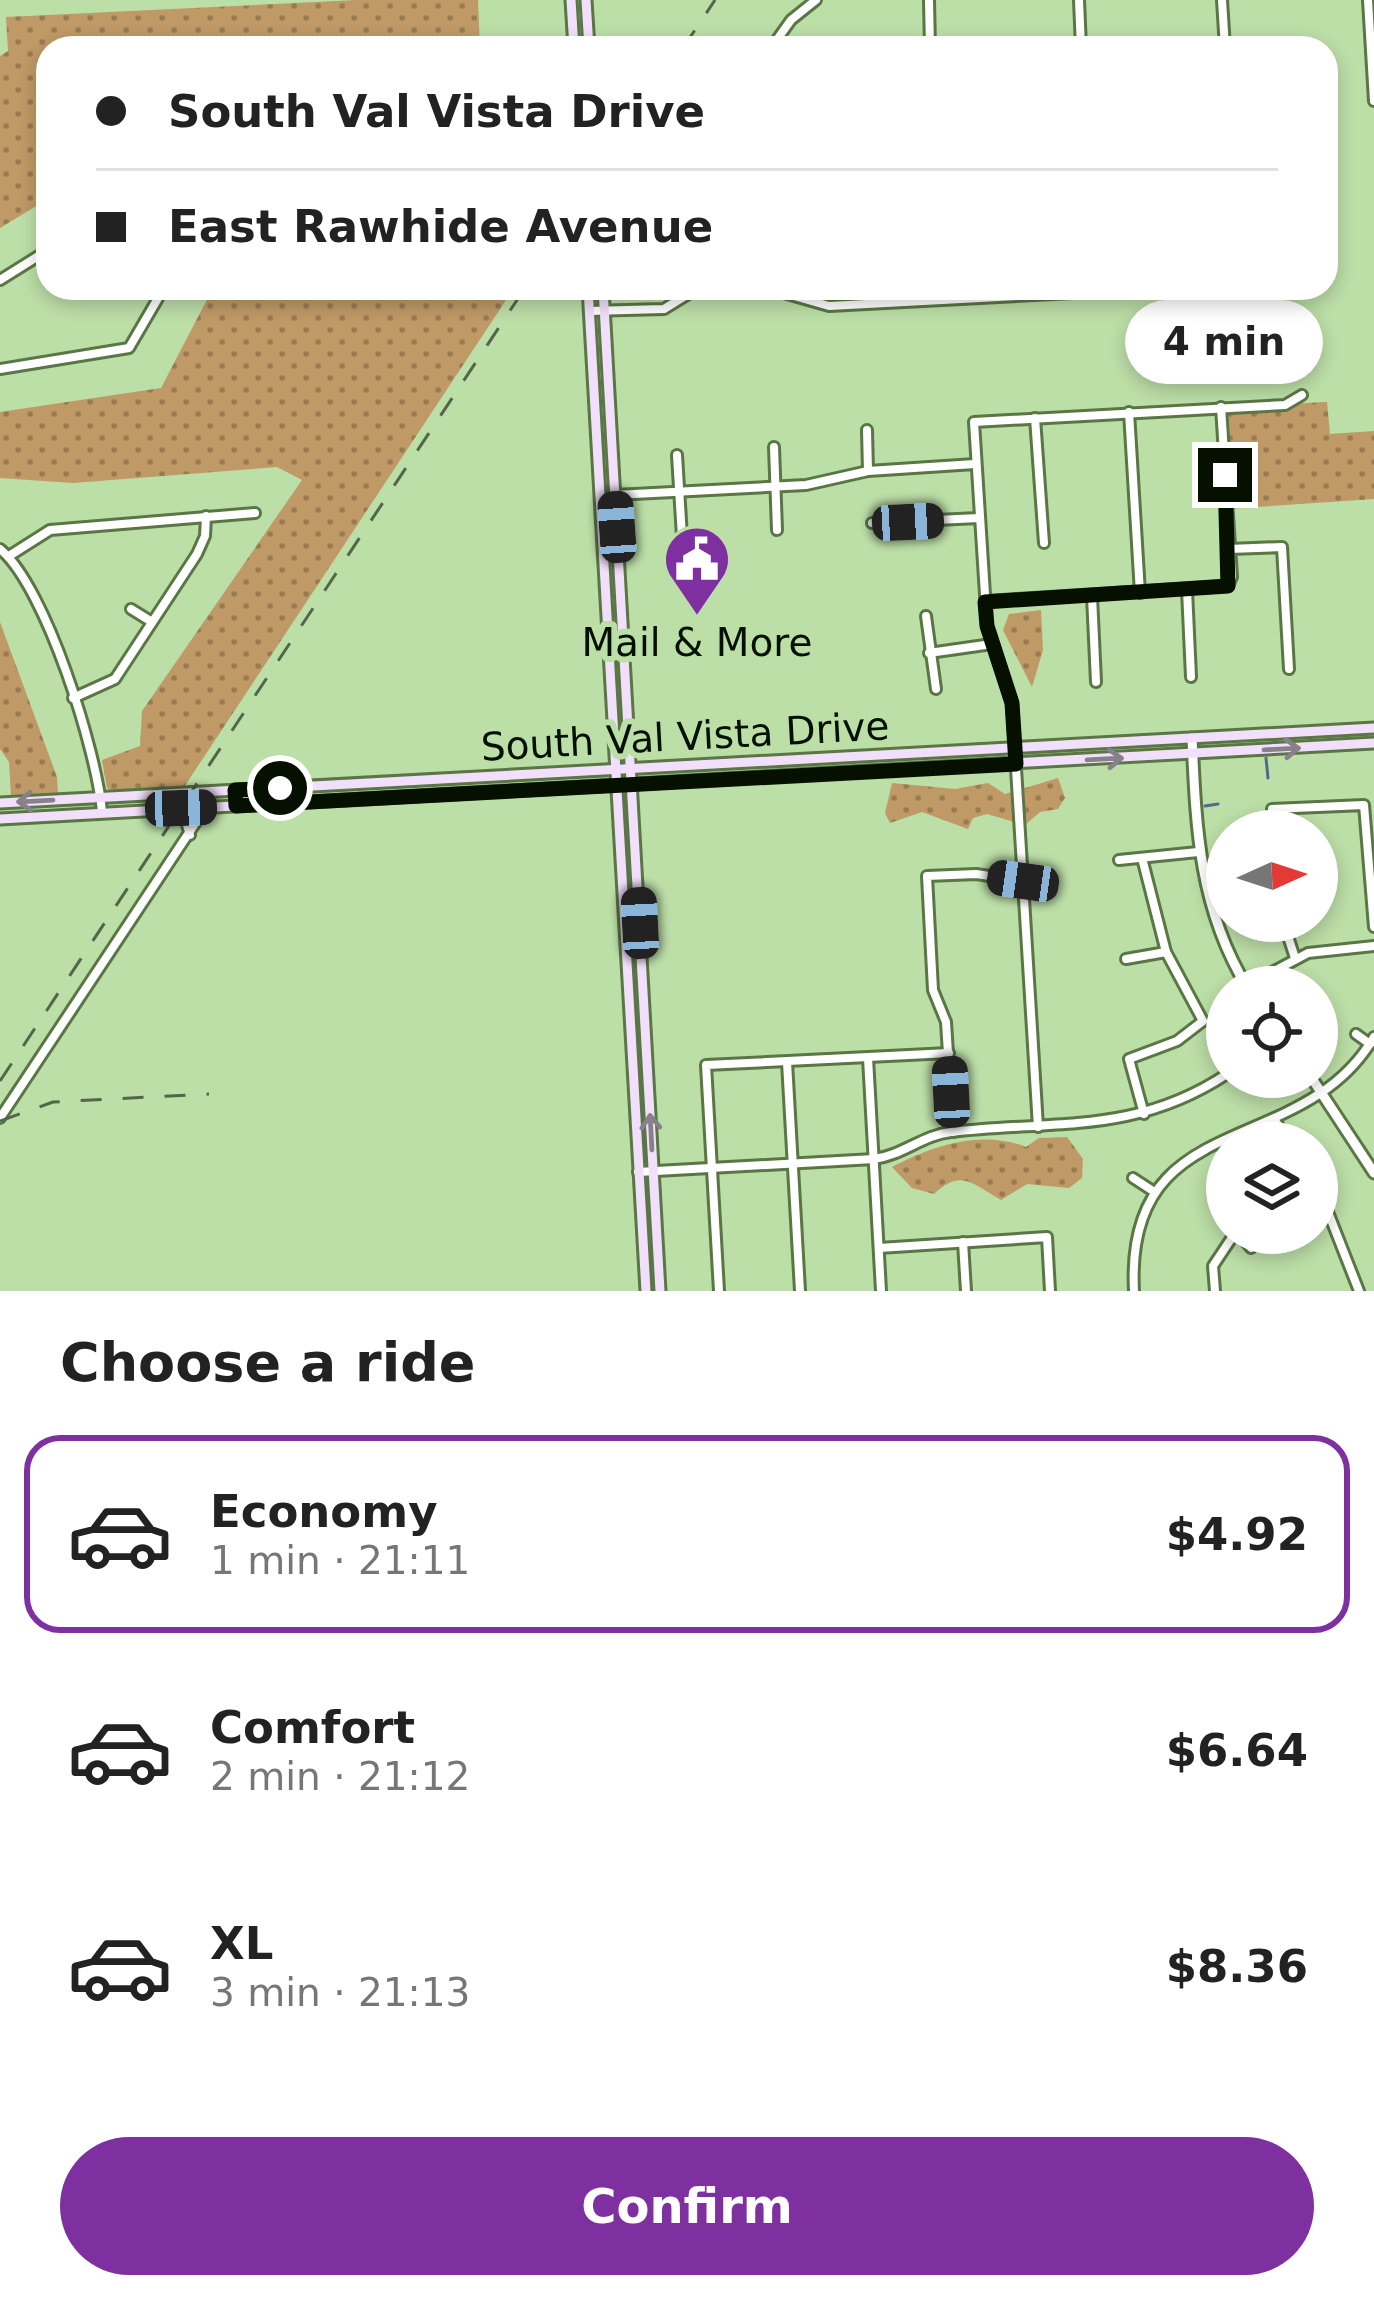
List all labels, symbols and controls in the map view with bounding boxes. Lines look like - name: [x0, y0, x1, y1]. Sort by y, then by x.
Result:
- text: South Val Vista Drive: [168, 85, 705, 138]
- text: East Rawhide Avenue: [168, 200, 713, 253]
- callout: 4 min: [1126, 301, 1324, 385]
- text: 4 min: [1163, 319, 1285, 364]
- route end: [1198, 448, 1252, 502]
- car: [597, 490, 637, 564]
- car: [871, 502, 945, 542]
- public building icon: Mail & More: [662, 524, 732, 618]
- place label: Mail & More: [581, 620, 813, 665]
- street label: South Val Vista Drive: [480, 703, 890, 770]
- one-way arrow: [1262, 737, 1301, 760]
- one-way arrow: [1085, 747, 1124, 770]
- route start: [253, 761, 307, 815]
- car: [144, 789, 218, 827]
- one-way arrow: [16, 790, 55, 813]
- north arrow: [1206, 810, 1338, 942]
- map controls: [1206, 810, 1338, 1254]
- car: [985, 858, 1061, 904]
- car: [620, 886, 660, 960]
- button: locate: [1206, 966, 1338, 1098]
- car: [931, 1055, 971, 1129]
- one-way arrow: [640, 1113, 663, 1152]
- button: layers: [1206, 1122, 1338, 1254]
- text: Choose a ride: [60, 1331, 476, 1394]
- icon: car: [66, 1480, 174, 1588]
- text: Economy: [210, 1485, 438, 1538]
- text: $4.92: [1166, 1508, 1308, 1561]
- text: 1 min · 21:11: [210, 1538, 470, 1583]
- icon: car: [66, 1696, 174, 1804]
- text: Comfort: [210, 1701, 415, 1754]
- text: $6.64: [1166, 1724, 1308, 1777]
- text: 2 min · 21:12: [210, 1754, 470, 1799]
- icon: car: [66, 1912, 174, 2020]
- text: XL: [210, 1917, 273, 1970]
- text: $8.36: [1166, 1940, 1308, 1993]
- text: 3 min · 21:13: [210, 1970, 470, 2015]
- button: Confirm: [60, 2137, 1314, 2275]

